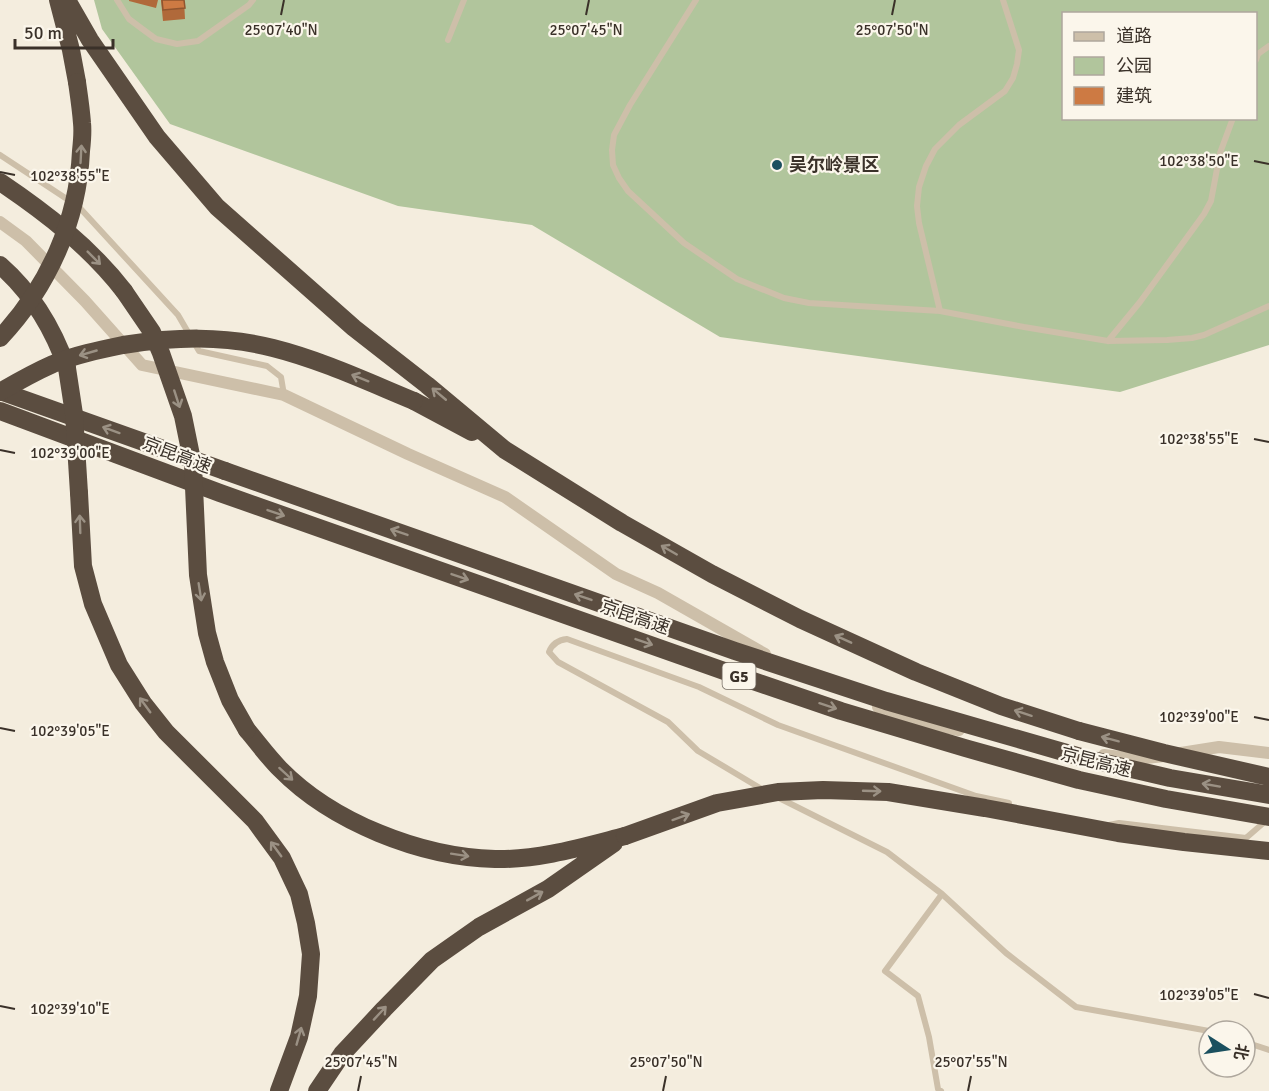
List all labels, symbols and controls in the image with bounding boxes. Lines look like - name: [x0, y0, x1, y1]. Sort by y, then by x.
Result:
- scale bar: [15, 12, 112, 50]
- legend: [1062, 12, 1257, 120]
- text: 25°07'40"N: [244, 21, 318, 39]
- text: 25°07'45"N: [549, 21, 623, 39]
- text: 25°07'50"N: [855, 21, 929, 39]
- text: 50 m: [24, 22, 62, 44]
- text: 道路: [1116, 25, 1152, 47]
- text: 公园: [1116, 55, 1152, 77]
- text: 建筑: [1116, 85, 1152, 107]
- one-way arrow: [76, 145, 87, 164]
- text: 102°38'50"E: [1159, 152, 1239, 170]
- place label: 吴尔岭景区: [789, 154, 879, 176]
- marker: 吴尔岭景区: [770, 158, 784, 172]
- text: 102°38'55"E: [30, 167, 110, 185]
- one-way arrow: [87, 251, 102, 266]
- one-way arrow: [79, 347, 98, 359]
- one-way arrow: [351, 372, 370, 383]
- one-way arrow: [431, 388, 447, 401]
- one-way arrow: [173, 389, 184, 408]
- one-way arrow: [102, 424, 121, 435]
- text: 102°38'55"E: [1159, 430, 1239, 448]
- street label: 京昆高速: [139, 432, 215, 478]
- text: 102°39'00"E: [30, 444, 110, 462]
- one-way arrow: [266, 508, 285, 519]
- one-way arrow: [75, 515, 86, 535]
- one-way arrow: [390, 526, 409, 537]
- one-way arrow: [661, 544, 678, 556]
- one-way arrow: [450, 573, 469, 584]
- one-way arrow: [195, 582, 206, 601]
- one-way arrow: [574, 590, 593, 601]
- street label: 京昆高速: [597, 595, 673, 639]
- one-way arrow: [834, 632, 852, 644]
- one-way arrow: [634, 637, 653, 648]
- road number: G5: [722, 663, 756, 689]
- one-way arrow: [139, 697, 151, 713]
- one-way arrow: [818, 702, 837, 713]
- one-way arrow: [1014, 707, 1033, 718]
- text: 102°39'00"E: [1159, 708, 1239, 726]
- text: 102°39'05"E: [30, 722, 110, 740]
- one-way arrow: [1101, 733, 1120, 744]
- street label: 京昆高速: [1058, 743, 1134, 781]
- one-way arrow: [278, 767, 293, 781]
- one-way arrow: [1202, 779, 1222, 790]
- one-way arrow: [861, 786, 881, 797]
- one-way arrow: [671, 811, 689, 822]
- one-way arrow: [269, 841, 282, 857]
- one-way arrow: [449, 849, 469, 860]
- one-way arrow: [525, 890, 543, 901]
- text: 102°39'05"E: [1159, 986, 1239, 1004]
- text: 102°39'10"E: [30, 1000, 110, 1018]
- one-way arrow: [373, 1005, 387, 1020]
- north arrow: [1197, 1019, 1257, 1079]
- one-way arrow: [293, 1027, 305, 1046]
- text: 北: [1229, 1042, 1252, 1062]
- text: 25°07'45"N: [324, 1053, 398, 1071]
- text: 25°07'50"N: [629, 1053, 703, 1071]
- text: 25°07'55"N: [934, 1053, 1008, 1071]

